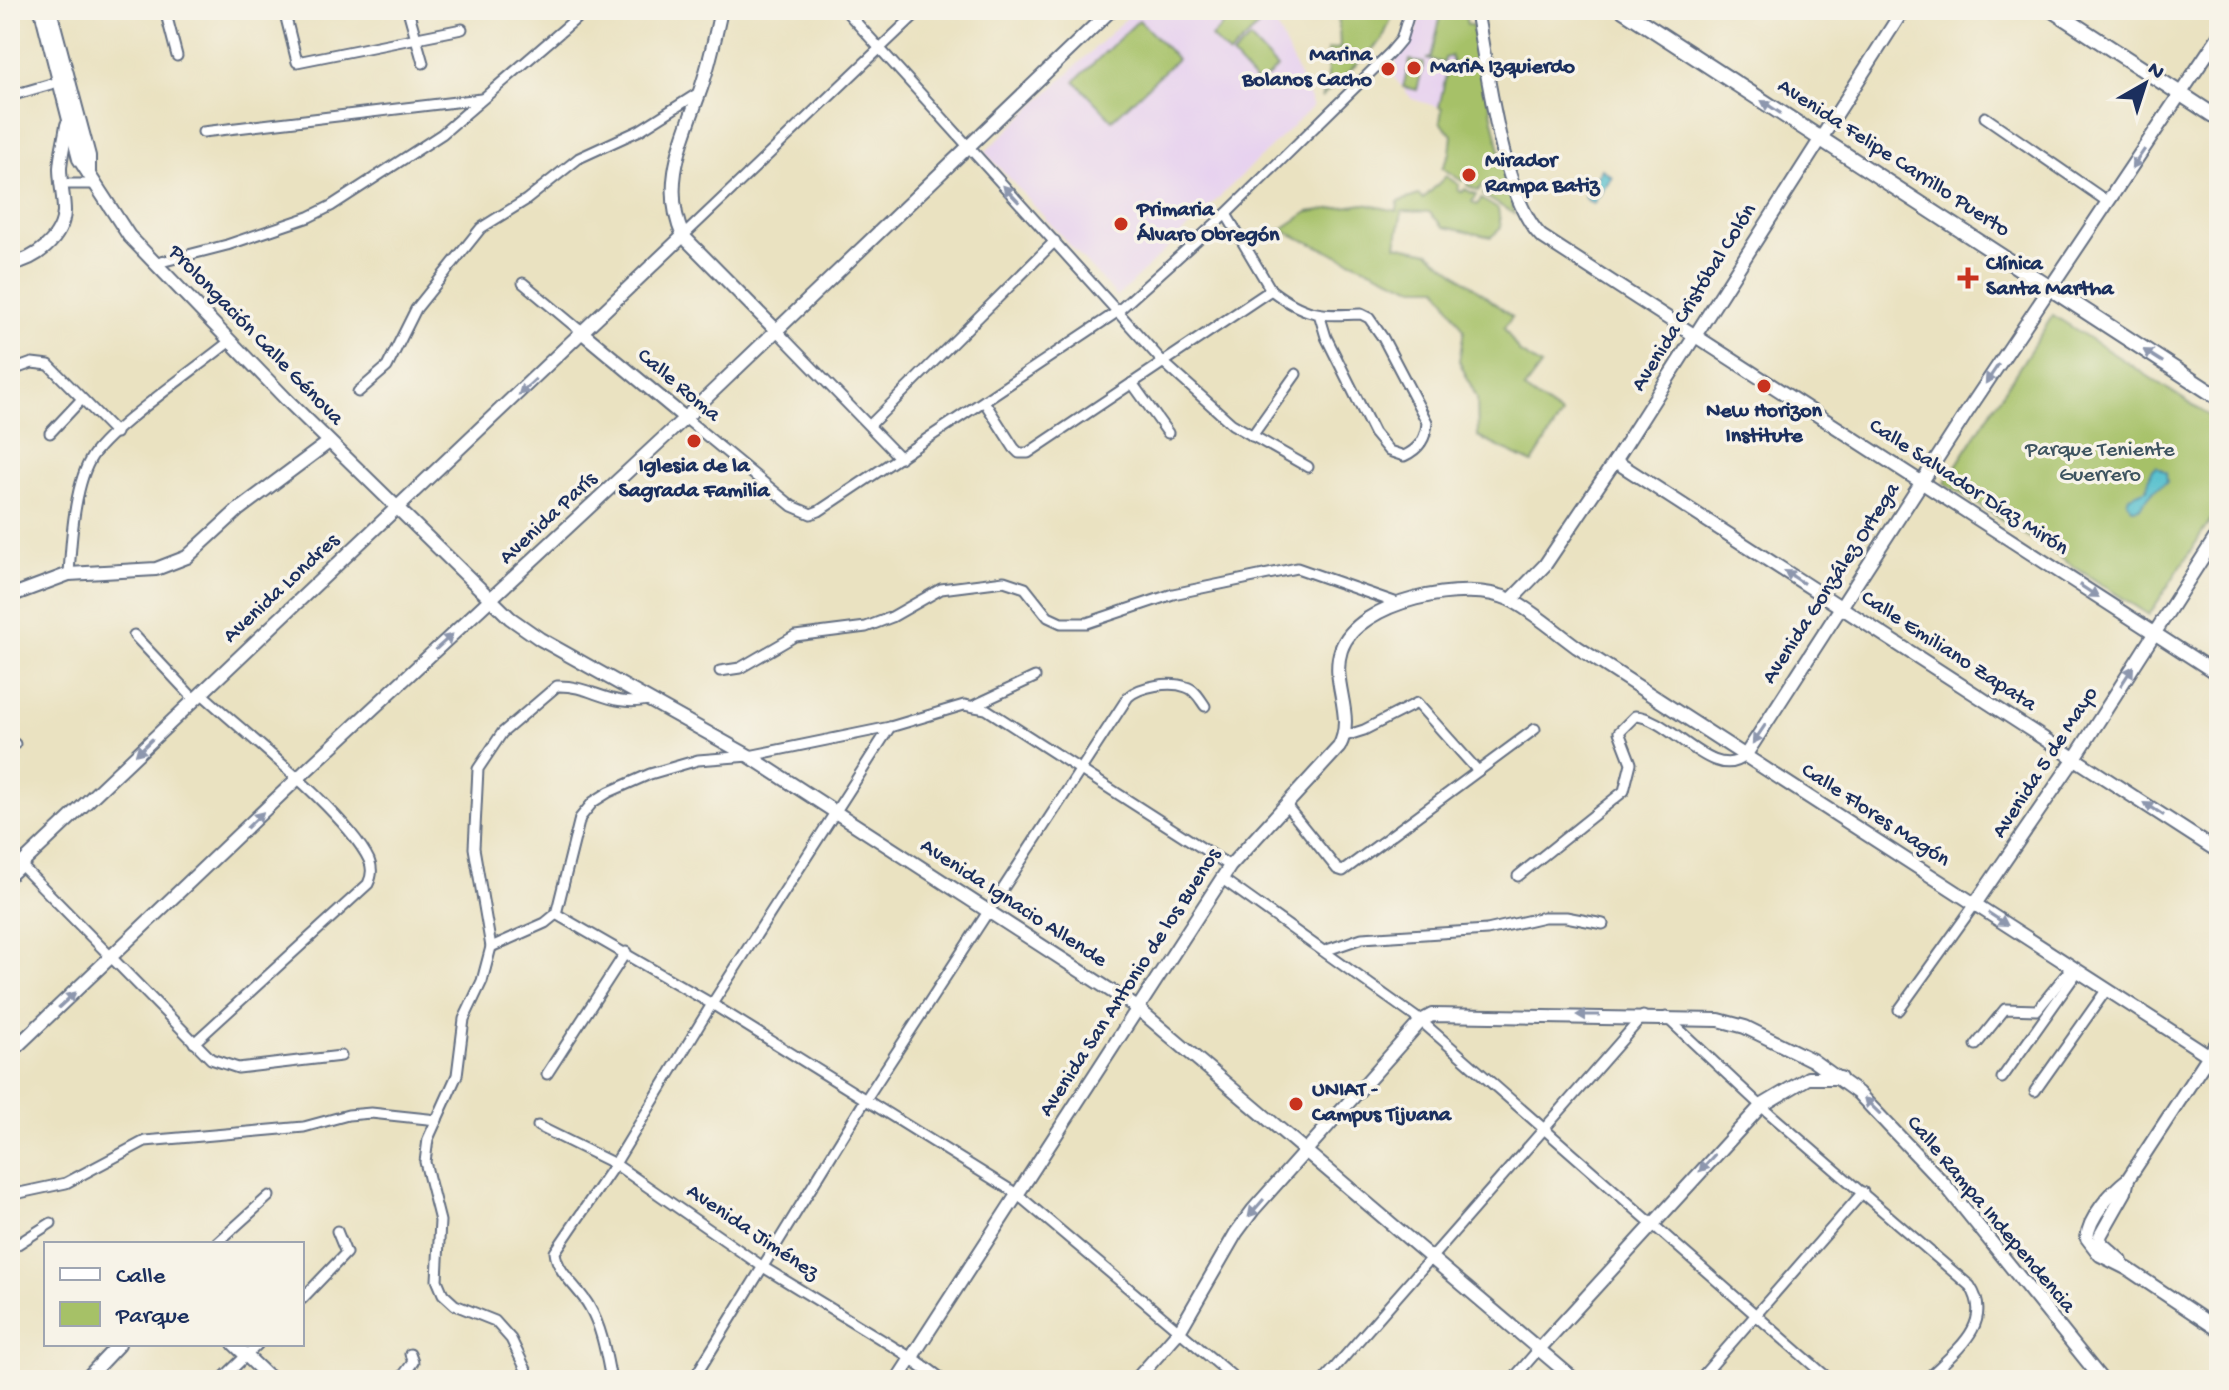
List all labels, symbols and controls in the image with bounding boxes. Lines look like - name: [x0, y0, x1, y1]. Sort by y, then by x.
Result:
- place label: Marina Bolanos Cacho: [1241, 43, 1374, 94]
- north arrow: [2105, 44, 2185, 124]
- place label: MariA Izquierdo: [1430, 55, 1575, 81]
- text: N: [2141, 57, 2169, 86]
- marker: MariA Izquierdo: [1405, 59, 1423, 77]
- marker: Marina Bolanos Cacho: [1379, 60, 1397, 78]
- street label: Avenida Felipe Carrillo Puerto: [1772, 74, 2014, 244]
- one-way arrow: [1761, 99, 1782, 114]
- place label: Mirador Rampa Batiz: [1484, 149, 1601, 200]
- one-way arrow: [2131, 149, 2146, 170]
- marker: Mirador Rampa Batiz: [1460, 166, 1478, 184]
- one-way arrow: [1003, 185, 1021, 204]
- place label: Primaria Álvaro Obregón: [1136, 198, 1280, 249]
- street label: Avenida Cristóbal Colón: [1627, 199, 1764, 397]
- marker: Primaria Álvaro Obregón: [1112, 215, 1130, 233]
- street label: Prolongación Calle Génova: [161, 239, 349, 432]
- place label: Clínica Santa Martha: [1985, 252, 2115, 303]
- marker: Clínica Santa Martha: [1957, 267, 1979, 289]
- street label: Calle Roma: [631, 344, 726, 429]
- one-way arrow: [2142, 350, 2164, 364]
- one-way arrow: [1984, 364, 1999, 385]
- one-way arrow: [518, 377, 537, 395]
- marker: New Horizon Institute: [1755, 377, 1773, 395]
- place label: New Horizon Institute: [1706, 399, 1823, 450]
- street label: Calle Salvador Díaz Mirón: [1863, 414, 2073, 563]
- marker: Iglesia de la Sagrada Familia: [685, 432, 703, 450]
- park label: Parque Teniente Guerrero: [2024, 438, 2175, 489]
- place label: Iglesia de la Sagrada Familia: [619, 454, 771, 505]
- street label: Avenida París: [495, 466, 604, 571]
- street label: Avenida González Ortega: [1757, 478, 1907, 689]
- street label: Avenida Londres: [218, 528, 346, 650]
- one-way arrow: [1784, 569, 1805, 584]
- one-way arrow: [2078, 583, 2100, 598]
- street label: Calle Emiliano Zapata: [1855, 586, 2041, 719]
- one-way arrow: [434, 633, 453, 651]
- one-way arrow: [2119, 666, 2134, 687]
- street label: Avenida 5 de Mayo: [1987, 682, 2105, 844]
- one-way arrow: [1752, 723, 1767, 744]
- one-way arrow: [135, 737, 154, 755]
- street label: Calle Flores Magón: [1796, 758, 1955, 874]
- one-way arrow: [2143, 802, 2164, 817]
- one-way arrow: [245, 811, 264, 829]
- street label: Avenida Ignacio Allende: [915, 834, 1112, 975]
- street label: Avenida San Antonio de los Buenos: [1034, 843, 1228, 1122]
- one-way arrow: [1988, 912, 2009, 927]
- one-way arrow: [57, 991, 76, 1009]
- one-way arrow: [1575, 1009, 1600, 1021]
- place label: UNIAT - Campus Tijuana: [1311, 1078, 1453, 1129]
- marker: UNIAT - Campus Tijuana: [1287, 1095, 1305, 1113]
- one-way arrow: [1863, 1097, 1881, 1116]
- street label: Calle Rampa Independencia: [1900, 1111, 2081, 1320]
- one-way arrow: [1699, 1152, 1716, 1172]
- street label: Avenida Jiménez: [681, 1179, 824, 1288]
- one-way arrow: [1248, 1198, 1265, 1218]
- legend: [44, 1242, 304, 1346]
- text: Calle: [116, 1263, 166, 1292]
- text: Parque: [115, 1303, 190, 1332]

